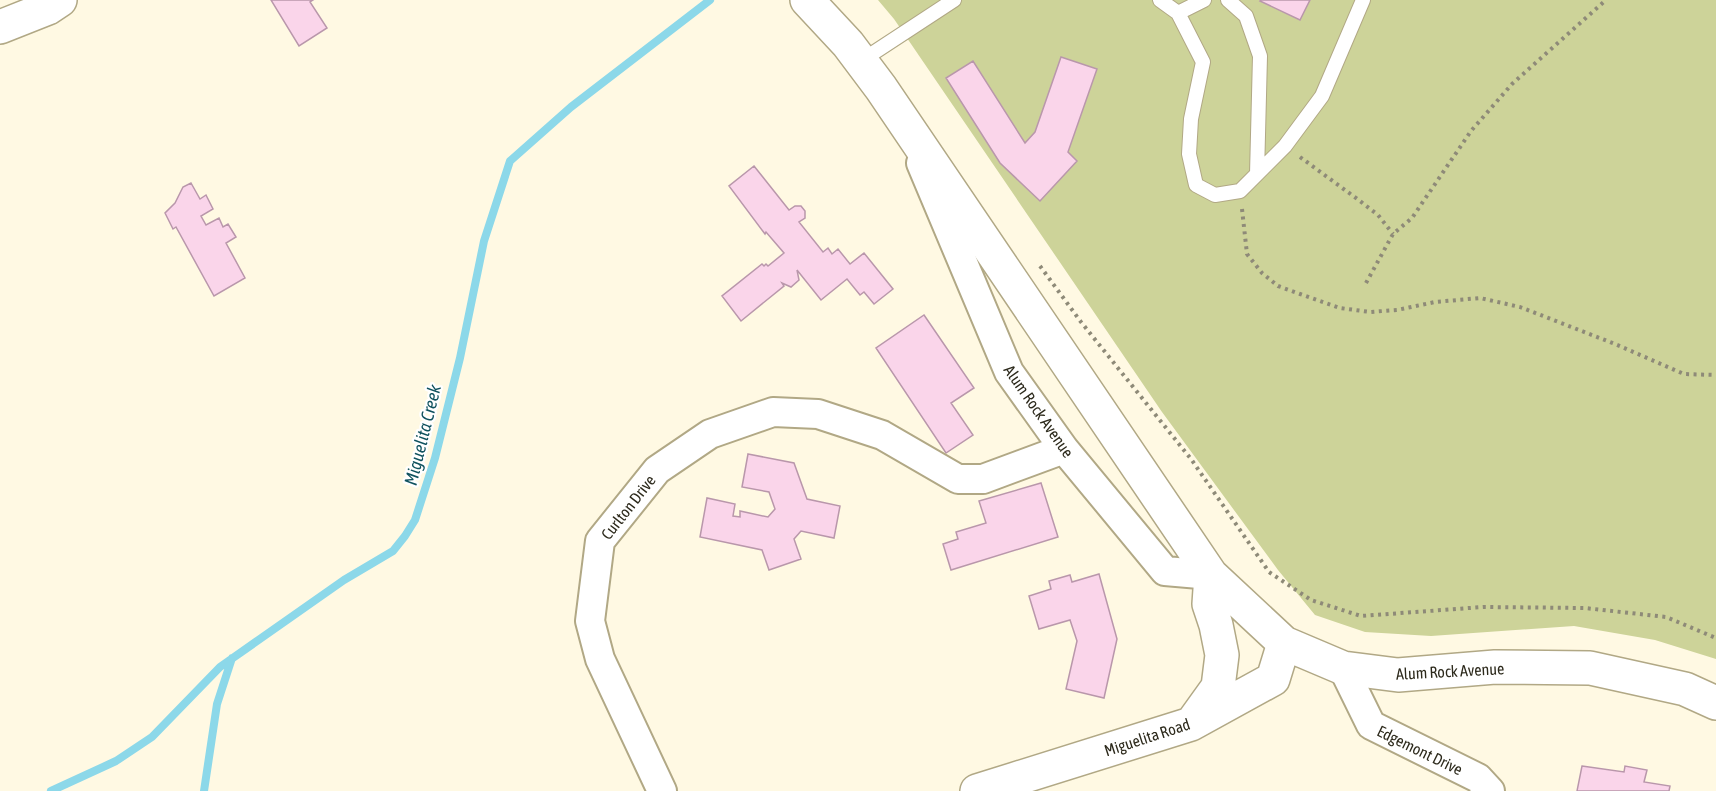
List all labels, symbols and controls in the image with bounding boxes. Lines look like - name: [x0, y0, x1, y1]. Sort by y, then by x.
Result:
- street label: Alum Rock Avenue: [1001, 361, 1077, 461]
- water label: Miguelita Creek: [400, 381, 445, 487]
- street label: Curlton Drive: [597, 471, 659, 543]
- street label: Alum Rock Avenue: [1395, 659, 1505, 683]
- street label: Miguelita Road: [1102, 715, 1192, 760]
- street label: Edgemont Drive: [1374, 722, 1466, 779]

